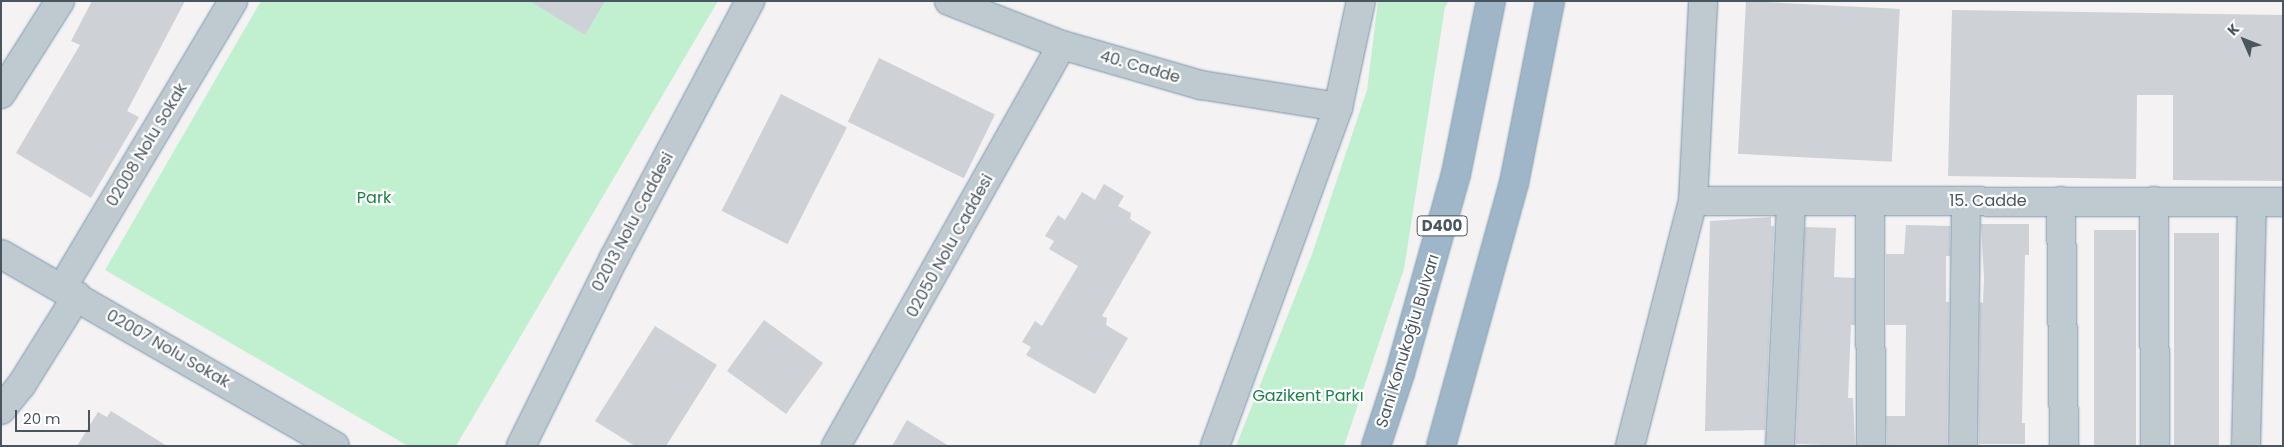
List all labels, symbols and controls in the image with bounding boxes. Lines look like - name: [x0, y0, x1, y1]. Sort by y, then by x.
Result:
- north arrow: [2219, 15, 2269, 65]
- text: K: [2223, 19, 2244, 40]
- street label: 40. Cadde: [1098, 46, 1182, 88]
- street label: 02008 Nolu Sokak: [103, 80, 191, 210]
- street label: 02013 Nolu Caddesi: [588, 149, 678, 295]
- street label: 02050 Nolu Caddesi: [903, 171, 997, 321]
- park label: Park: [357, 188, 391, 208]
- street label: 15. Cadde: [1949, 191, 2027, 211]
- road number: D400: [1416, 214, 1468, 238]
- street label: Sani Konukoğlu Bulvarı: [1372, 252, 1444, 430]
- street label: 02007 Nolu Sokak: [103, 306, 233, 392]
- park label: Gazikent Parkı: [1252, 386, 1364, 406]
- scale bar: [18, 400, 92, 432]
- text: 20 m: [23, 408, 61, 429]

